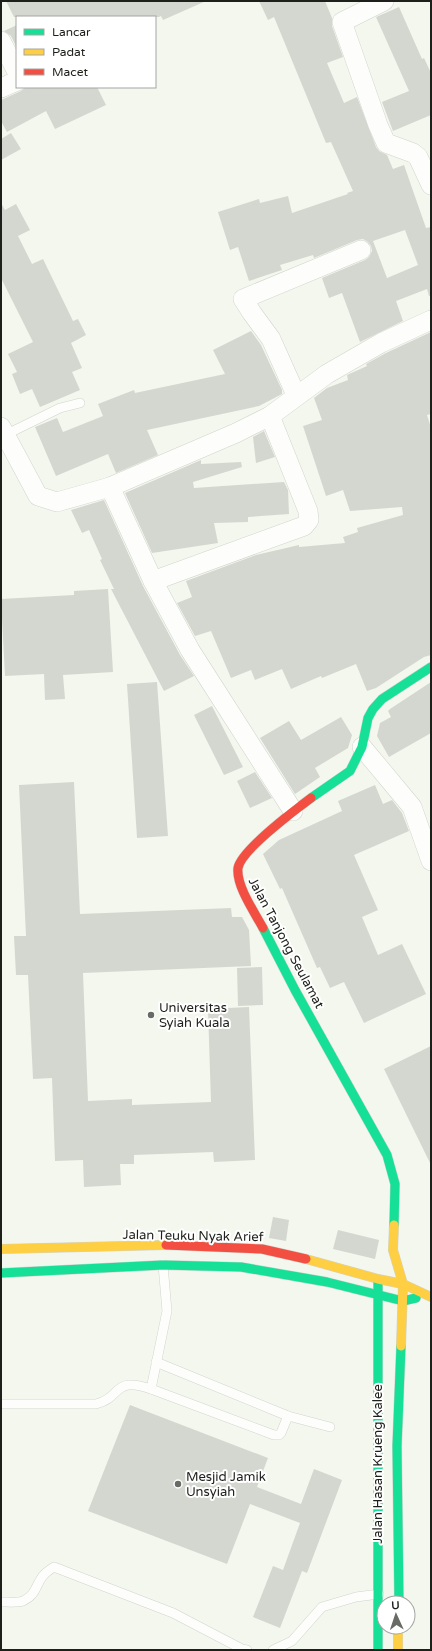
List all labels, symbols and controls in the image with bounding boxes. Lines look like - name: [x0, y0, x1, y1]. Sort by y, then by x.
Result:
- legend: [16, 16, 156, 88]
- text: Lancar: [52, 25, 91, 39]
- text: Padat: [52, 45, 86, 59]
- text: Macet: [52, 65, 88, 79]
- street label: Jalan Tanjong Seulamat: [245, 875, 327, 1011]
- place label: Universitas Syiah Kuala: [159, 1000, 230, 1031]
- marker: Universitas Syiah Kuala: [146, 1010, 156, 1020]
- street label: Jalan Teuku Nyak Arief: [122, 1227, 264, 1245]
- street label: Jalan Hasan Krueng Kalee: [370, 1384, 386, 1544]
- place label: Mesjid Jamik Unsyiah: [186, 1469, 266, 1500]
- marker: Mesjid Jamik Unsyiah: [173, 1479, 183, 1489]
- north arrow: [376, 1595, 416, 1635]
- text: U: [391, 1599, 400, 1612]

